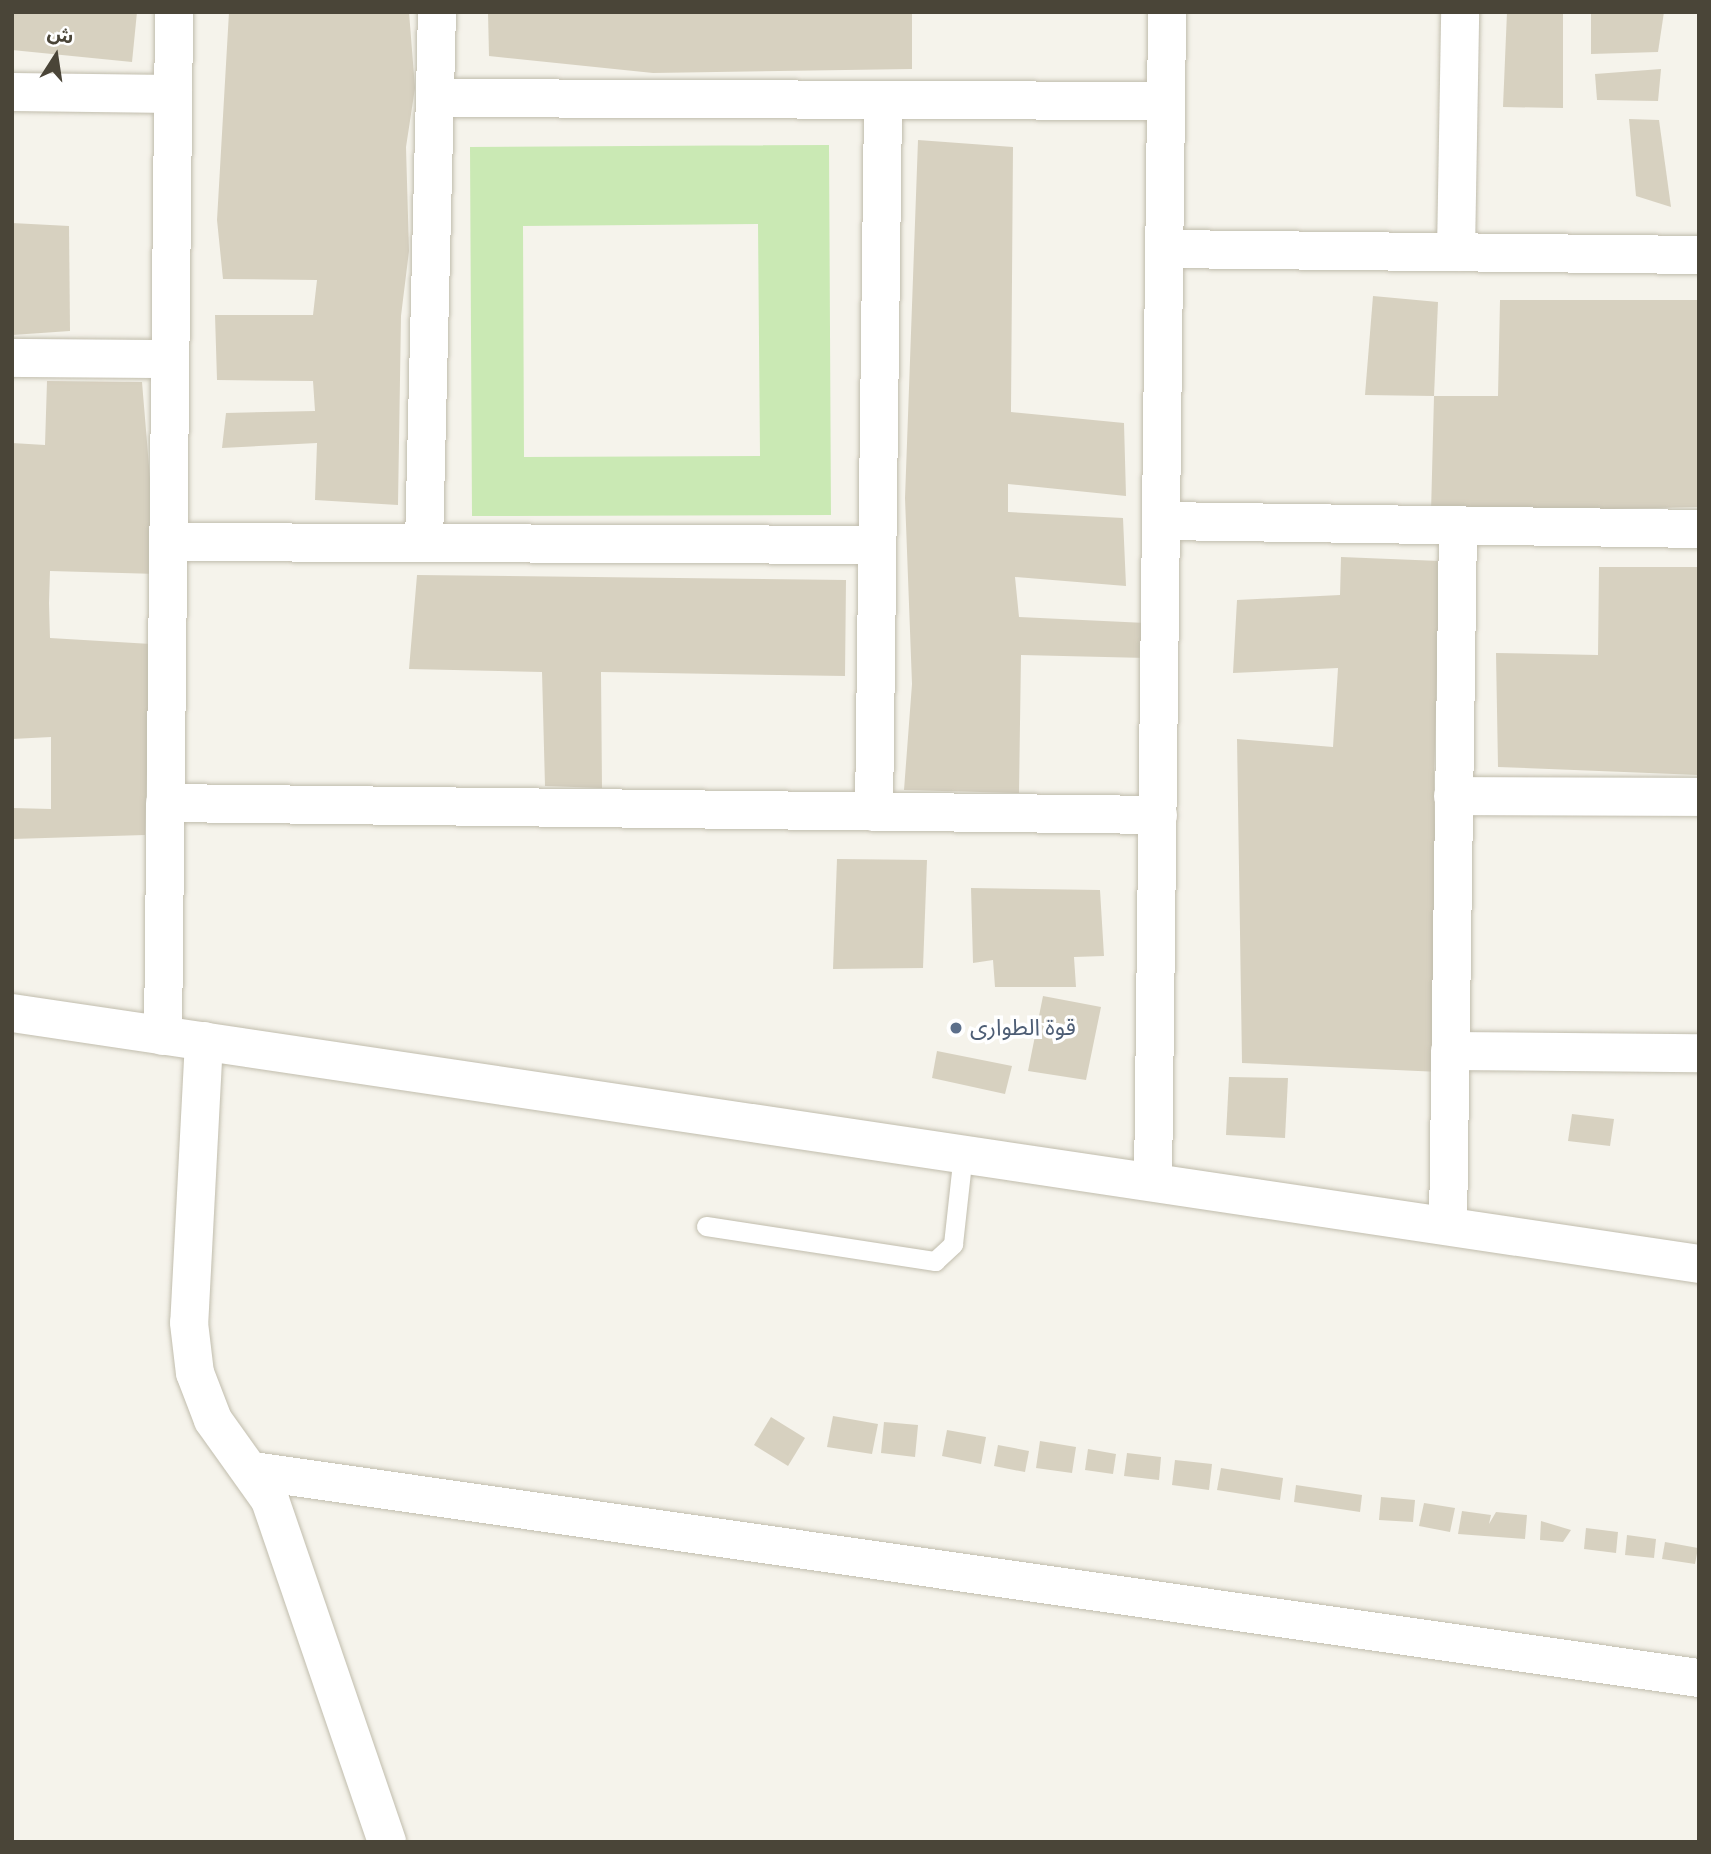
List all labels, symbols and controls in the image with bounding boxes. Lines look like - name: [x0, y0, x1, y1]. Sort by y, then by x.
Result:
- north arrow: [21, 21, 91, 91]
- text: ش: [45, 21, 76, 49]
- place label: قوة الطواری: [970, 1014, 1076, 1042]
- marker: قوة الطواری: [948, 1020, 964, 1036]

